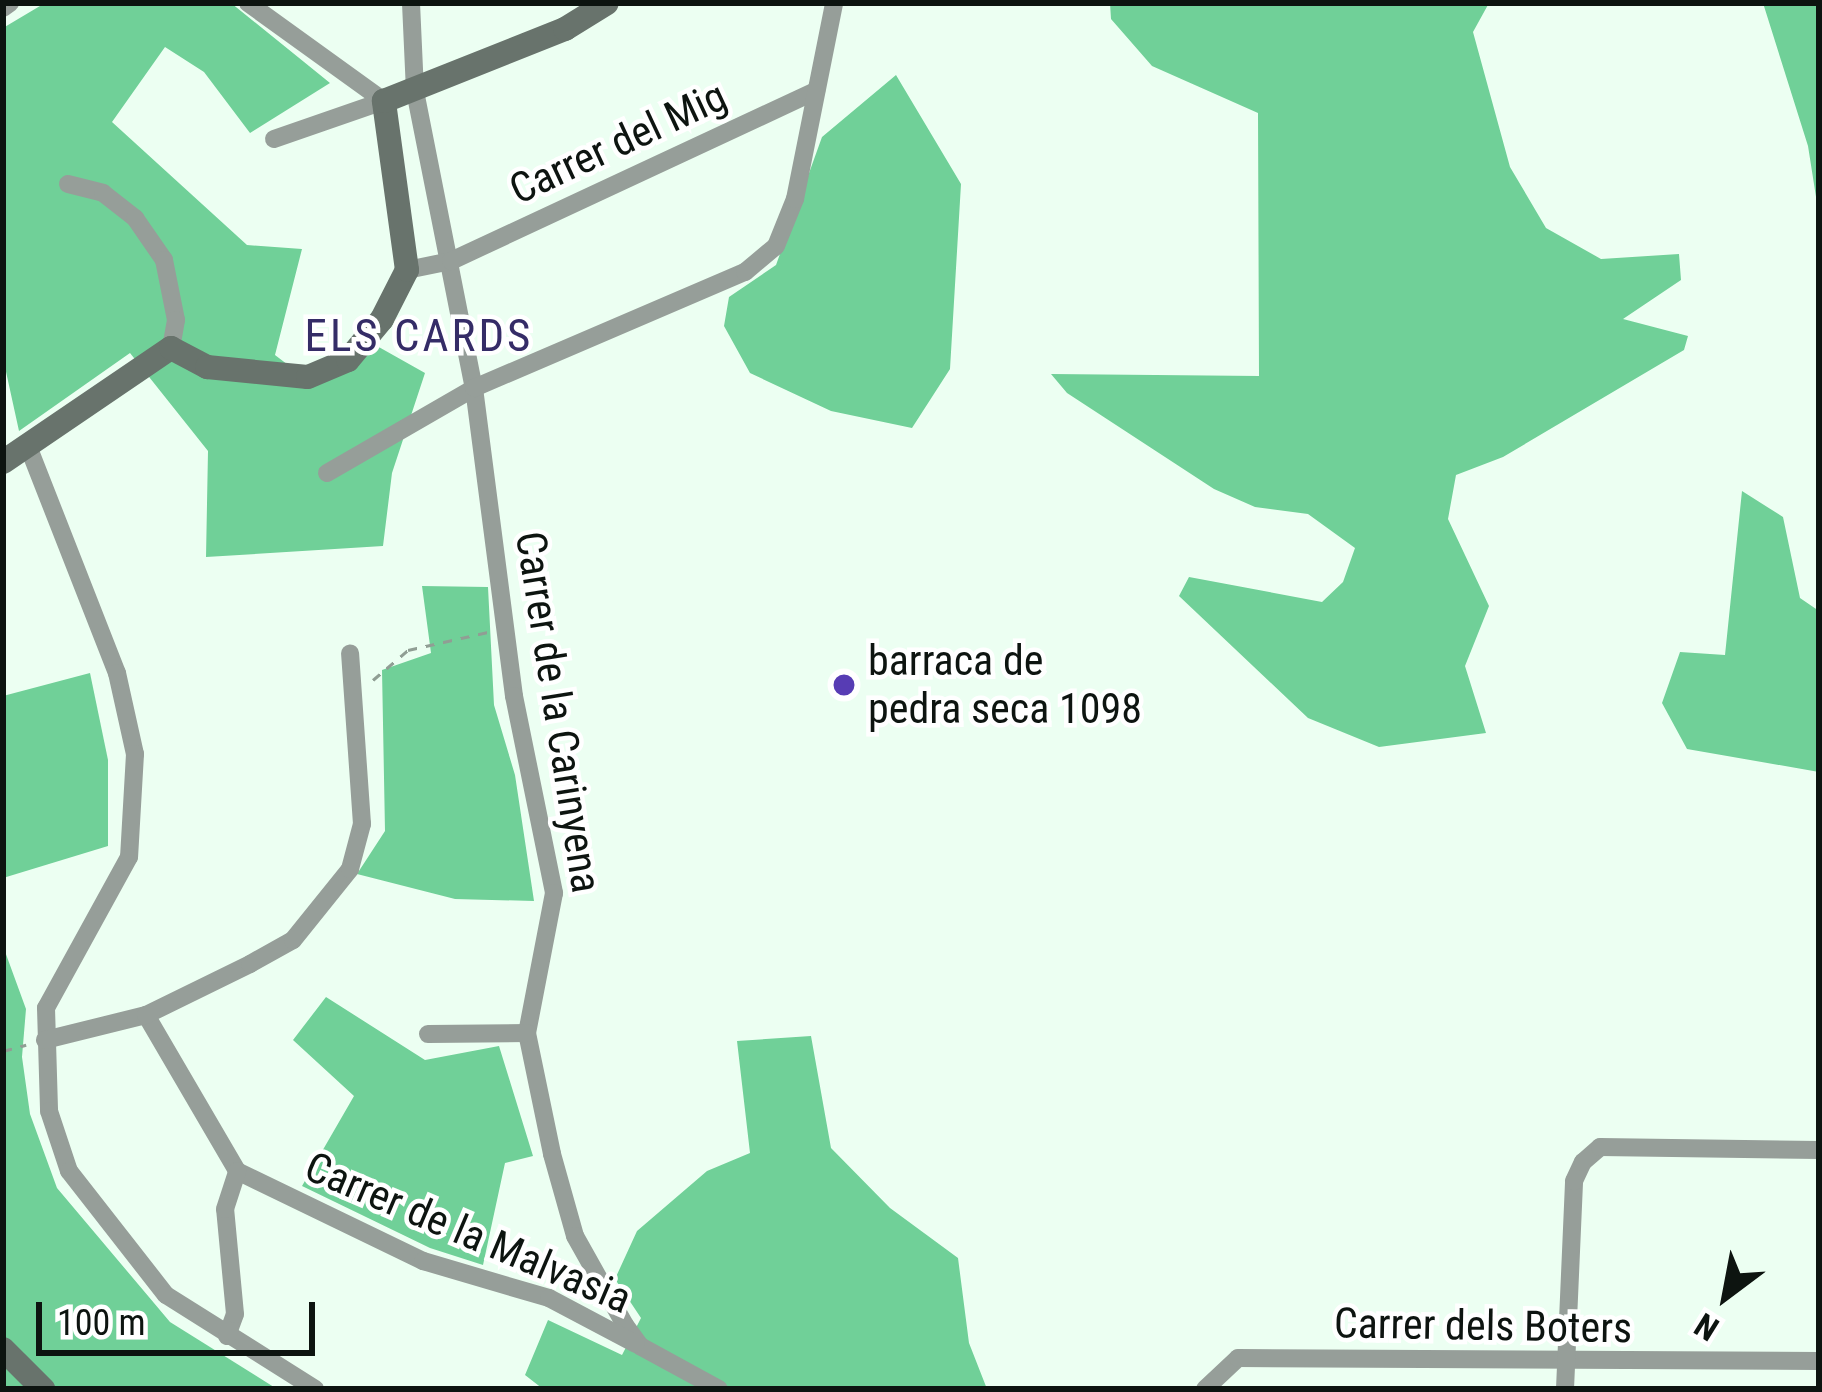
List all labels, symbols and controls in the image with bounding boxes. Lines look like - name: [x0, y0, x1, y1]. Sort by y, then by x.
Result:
- street label: Carrer del Mig: [502, 71, 734, 215]
- district label: ELS CARDS: [305, 309, 533, 363]
- street label: Carrer de la Carinyena: [505, 528, 611, 896]
- place label: barraca de pedra seca 1098: [868, 636, 1142, 734]
- marker: barraca de pedra seca 1098: [831, 672, 857, 698]
- street label: Carrer de la Malvasia: [298, 1142, 638, 1324]
- north arrow: [1666, 1236, 1786, 1356]
- scale bar: [42, 1278, 321, 1352]
- street label: Carrer dels Boters: [1333, 1298, 1633, 1354]
- text: 100 m: [57, 1302, 146, 1344]
- text: N: [1688, 1305, 1726, 1349]

